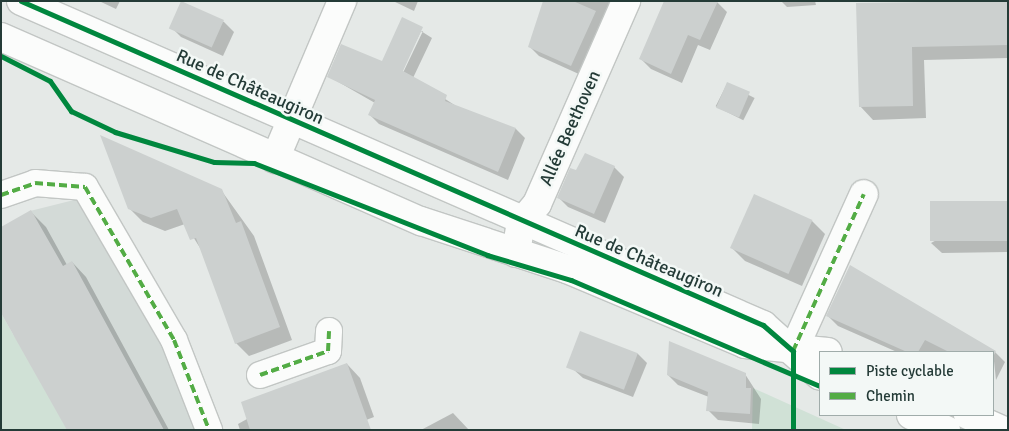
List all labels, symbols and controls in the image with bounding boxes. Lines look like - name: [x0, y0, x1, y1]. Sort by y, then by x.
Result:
- street label: Rue de Châteaugiron: [173, 45, 327, 129]
- street label: Allée Beethoven: [535, 67, 605, 189]
- street label: Rue de Châteaugiron: [572, 220, 726, 302]
- legend: [819, 351, 994, 416]
- text: Piste cyclable: [866, 362, 954, 380]
- text: Chemin: [866, 387, 915, 405]

